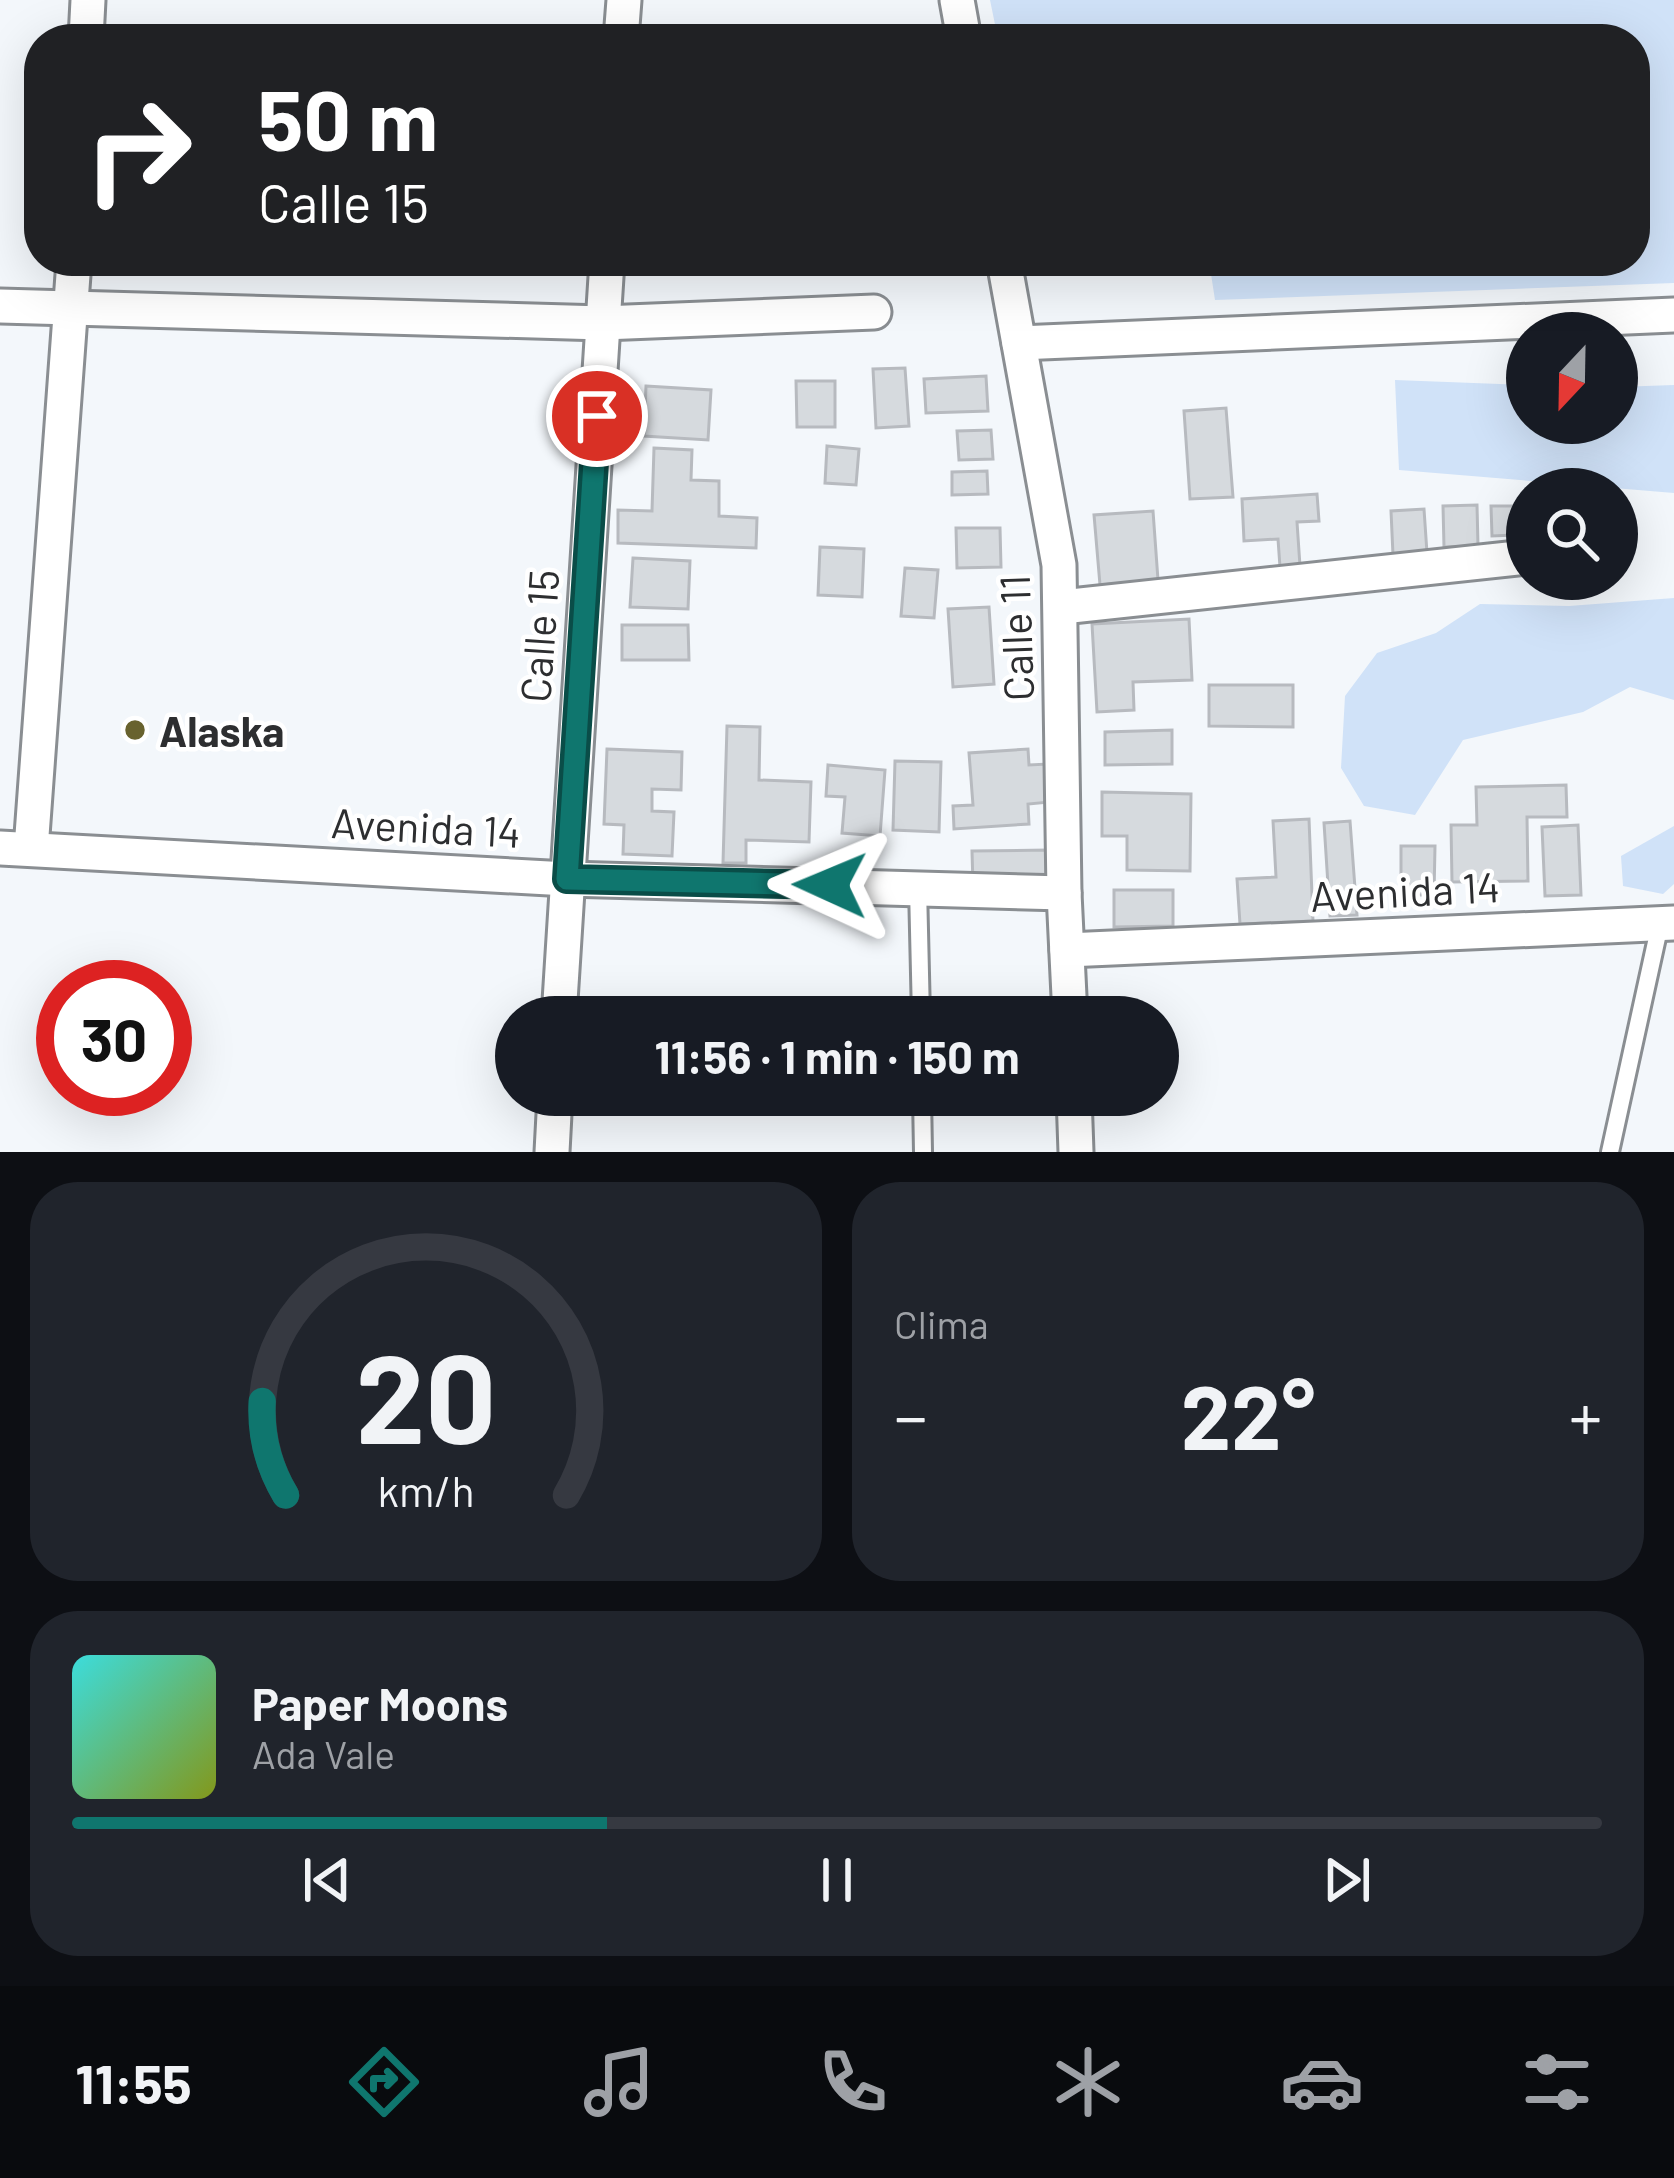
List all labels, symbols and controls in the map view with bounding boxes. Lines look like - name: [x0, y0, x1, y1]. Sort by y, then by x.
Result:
- text: 50 m: [258, 67, 438, 168]
- icon: right: [60, 72, 216, 228]
- text: Calle 15: [258, 169, 429, 234]
- north arrow: [1506, 312, 1638, 444]
- map controls: [1506, 312, 1638, 600]
- pin: [546, 365, 648, 467]
- icon: arrive: [564, 383, 630, 449]
- button: search: [1506, 468, 1638, 600]
- street label: Calle 15: [508, 568, 568, 704]
- street label: Calle 11: [988, 574, 1042, 702]
- place label: Alaska: [159, 705, 284, 755]
- marker: Alaska: [122, 717, 148, 743]
- street label: Avenida 14: [330, 796, 522, 856]
- position arrow: [767, 822, 893, 948]
- street label: Avenida 14: [1309, 860, 1501, 920]
- speed limit sign: 30: [36, 960, 192, 1116]
- text: 11:56 · 1 min · 150 m: [654, 1029, 1020, 1083]
- text: Clima: [894, 1300, 989, 1347]
- text: 20: [355, 1319, 497, 1469]
- text: 22°: [1181, 1360, 1315, 1468]
- text: −: [894, 1375, 927, 1454]
- text: +: [1569, 1375, 1602, 1454]
- text: km/h: [377, 1463, 475, 1515]
- text: Paper Moons: [252, 1676, 508, 1730]
- text: Ada Vale: [252, 1730, 395, 1777]
- icon: previous: [294, 1847, 360, 1913]
- icon: pause: [804, 1847, 870, 1913]
- icon: next: [1314, 1847, 1380, 1913]
- icon: directions: [342, 2040, 426, 2124]
- icon: music: [577, 2040, 661, 2124]
- icon: phone: [811, 2040, 895, 2124]
- icon: climate: [1046, 2040, 1130, 2124]
- icon: car: [1280, 2040, 1364, 2124]
- icon: filters: [1515, 2040, 1599, 2124]
- text: 11:55: [75, 2050, 192, 2115]

